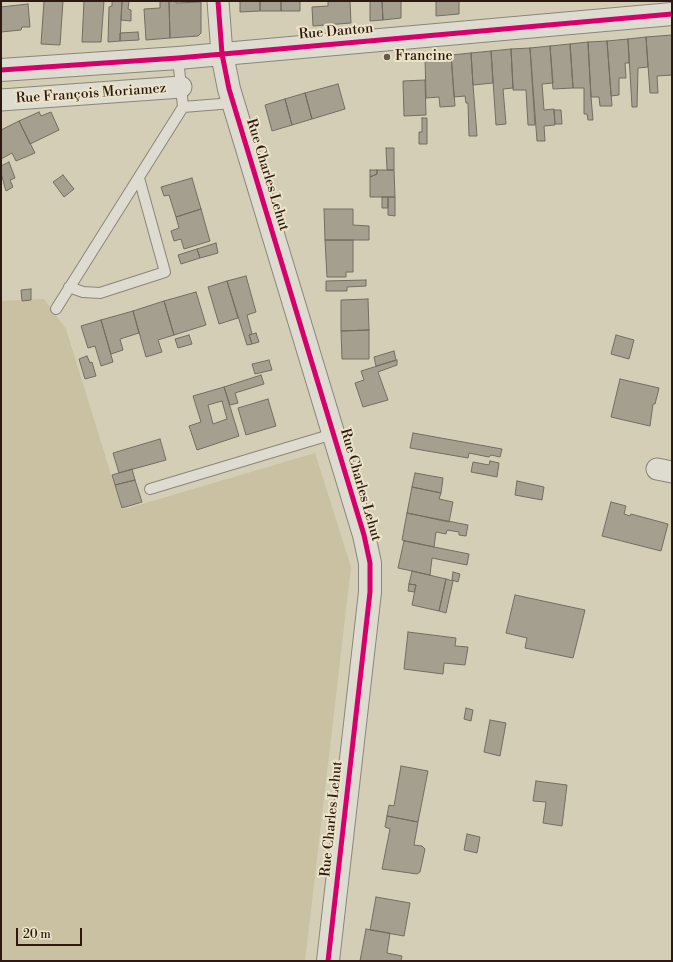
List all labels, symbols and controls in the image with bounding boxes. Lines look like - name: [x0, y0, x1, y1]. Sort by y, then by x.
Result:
- street label: Rue Danton: [298, 20, 374, 44]
- place label: Francine: [395, 49, 453, 65]
- marker: Francine: [382, 52, 392, 62]
- street label: Rue François Moriamez: [15, 80, 167, 108]
- street label: Rue Charles Lehut: [242, 117, 292, 233]
- street label: Rue Charles Lehut: [336, 427, 384, 543]
- street label: Rue Charles Lehut: [318, 760, 346, 878]
- scale bar: [18, 920, 84, 946]
- text: 20 m: [23, 927, 51, 942]

